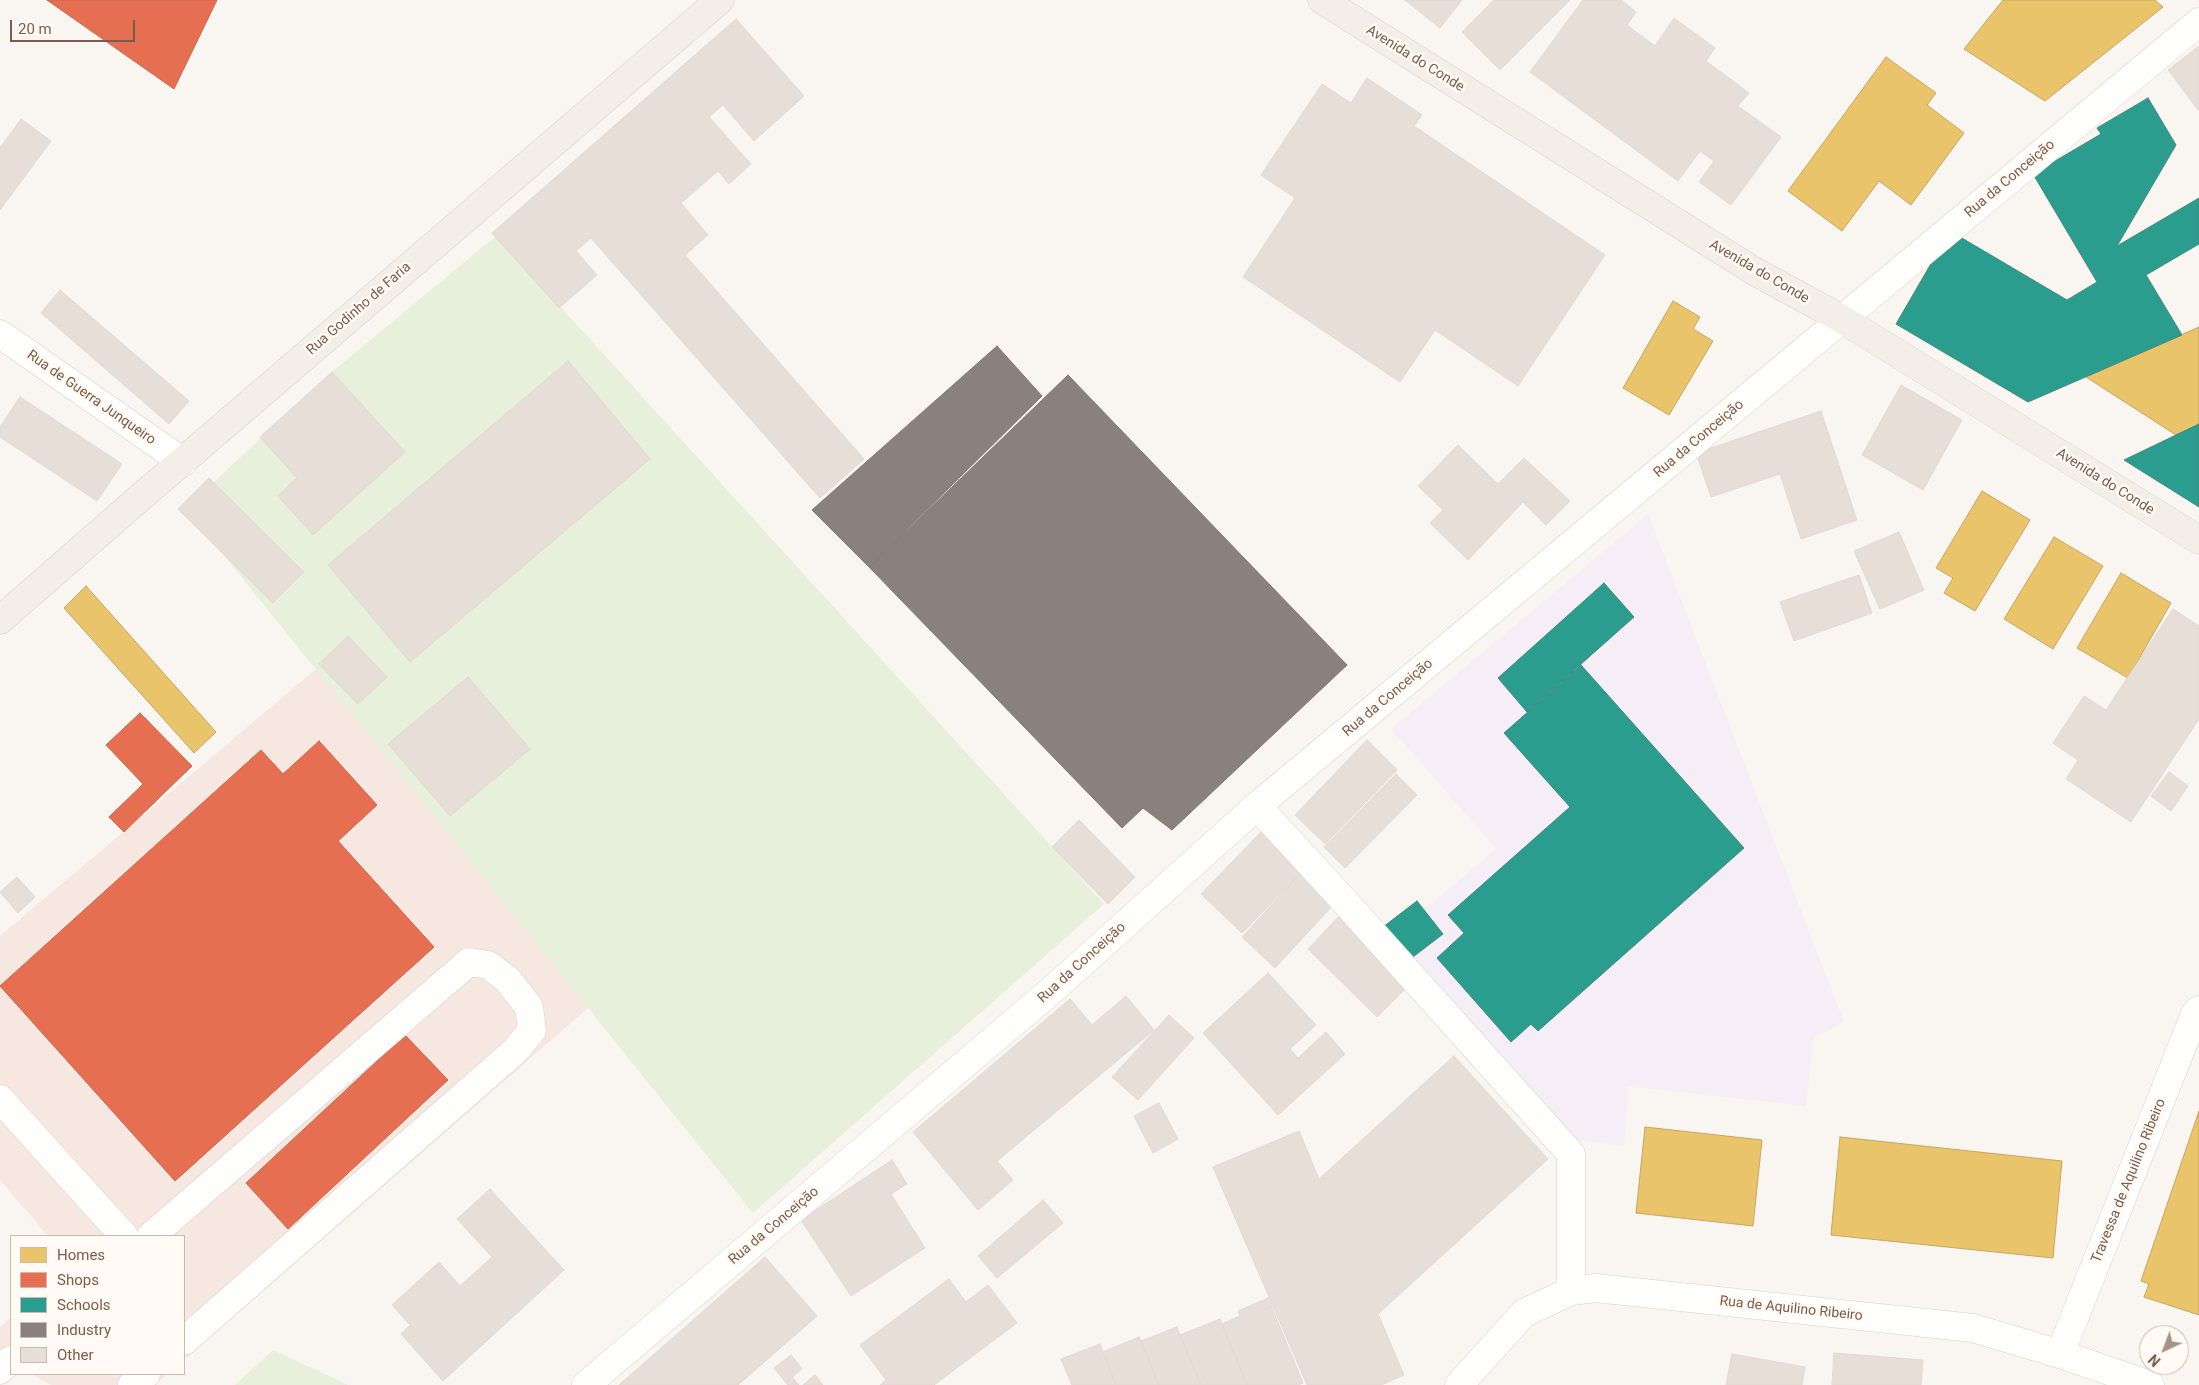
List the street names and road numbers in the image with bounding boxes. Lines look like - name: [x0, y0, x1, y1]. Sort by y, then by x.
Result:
- street label: Avenida do Conde: [1363, 22, 1467, 96]
- street label: Rua da Conceição: [1962, 136, 2058, 222]
- street label: Avenida do Conde: [1706, 237, 1812, 307]
- street label: Rua Godinho de Faria: [303, 259, 415, 359]
- street label: Rua de Guerra Junqueiro: [23, 347, 159, 449]
- street label: Rua da Conceição: [1651, 396, 1747, 482]
- street label: Avenida do Conde: [2053, 445, 2157, 519]
- street label: Rua da Conceição: [1340, 655, 1436, 741]
- street label: Rua da Conceição: [1035, 919, 1129, 1007]
- street label: Travessa de Aquilino Ribeiro: [2088, 1096, 2170, 1266]
- street label: Rua da Conceição: [726, 1183, 822, 1269]
- street label: Rua de Aquilino Ribeiro: [1719, 1293, 1863, 1325]

